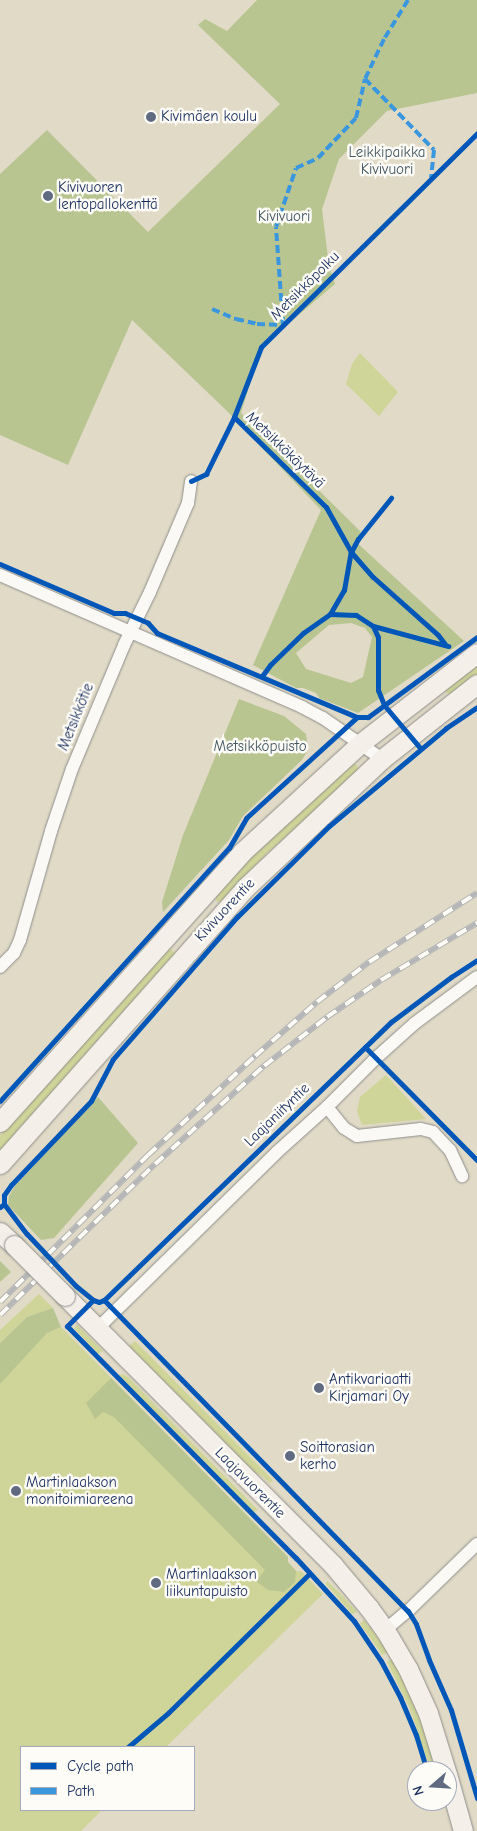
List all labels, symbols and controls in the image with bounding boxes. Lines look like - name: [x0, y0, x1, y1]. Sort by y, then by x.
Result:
- place label: Kivimäen koulu: [161, 108, 257, 126]
- marker: Kivimäen koulu: [145, 111, 157, 123]
- park label: Leikkipaikka Kivivuori: [348, 143, 426, 178]
- place label: Kivivuoren lentopallokenttä: [58, 178, 158, 213]
- marker: Kivivuoren lentopallokenttä: [42, 190, 54, 202]
- park label: Kivivuori: [258, 208, 310, 226]
- street label: Metsikköpolku: [267, 248, 343, 324]
- street label: Metsikkökäytävä: [242, 408, 328, 492]
- street label: Metsikkötie: [54, 681, 98, 753]
- park label: Metsikköpuisto: [213, 738, 307, 756]
- street label: Kivivuorentie: [191, 875, 259, 945]
- street label: Laajaniityntie: [241, 1079, 313, 1151]
- place label: Antikvariaatti Kirjamari Oy: [329, 1370, 411, 1405]
- marker: Antikvariaatti Kirjamari Oy: [313, 1382, 325, 1394]
- place label: Soittorasian kerho: [300, 1438, 375, 1473]
- street label: Laajavuorentie: [211, 1444, 289, 1522]
- marker: Soittorasian kerho: [284, 1450, 296, 1462]
- place label: Martinlaakson monitoimiareena: [26, 1473, 134, 1508]
- marker: Martinlaakson monitoimiareena: [10, 1485, 22, 1497]
- place label: Martinlaakson liikuntapuisto: [166, 1565, 257, 1600]
- marker: Martinlaakson liikuntapuisto: [150, 1577, 162, 1589]
- legend: [20, 1746, 195, 1811]
- text: Cycle path: [67, 1757, 134, 1775]
- north arrow: [407, 1761, 457, 1811]
- text: Path: [67, 1782, 95, 1800]
- text: N: [409, 1784, 428, 1798]

